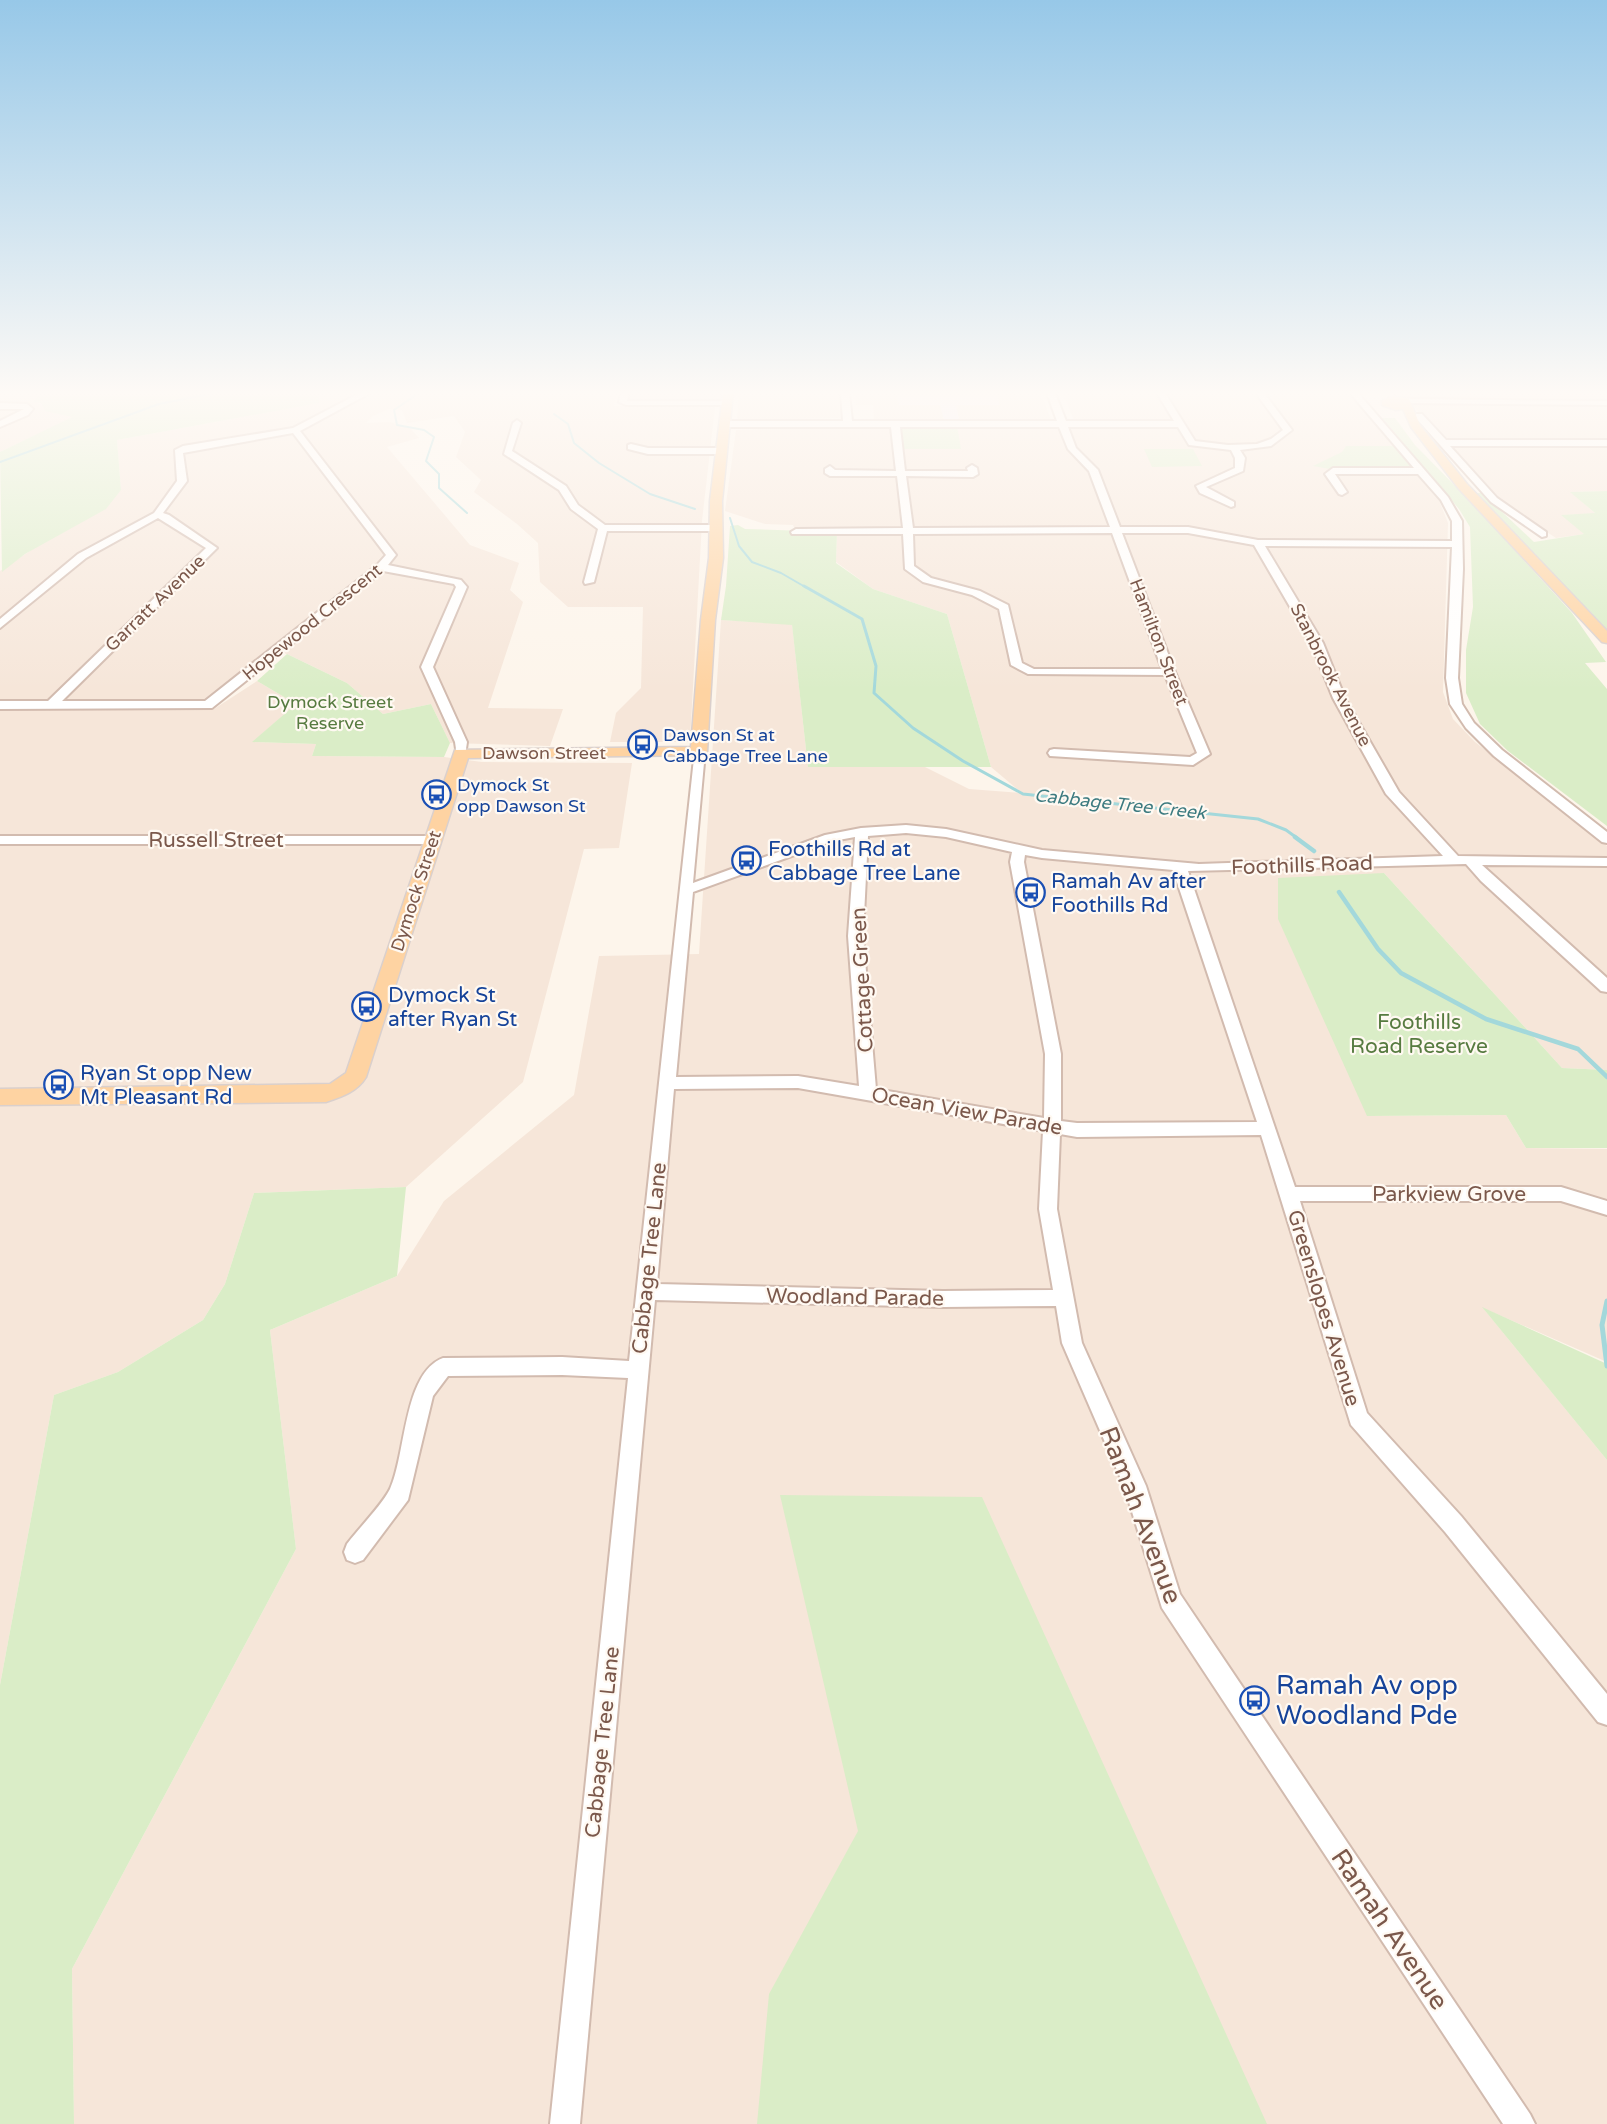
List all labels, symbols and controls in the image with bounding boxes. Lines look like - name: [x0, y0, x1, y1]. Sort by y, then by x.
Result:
- street label: Garratt Avenue: [100, 550, 210, 656]
- street label: Hopewood Crescent: [238, 559, 386, 685]
- street label: Hamilton Street: [1125, 576, 1193, 709]
- street label: Stanbrook Avenue: [1285, 600, 1377, 750]
- park label: Dymock Street Reserve: [267, 691, 393, 734]
- place label: Dawson St at Cabbage Tree Lane: [663, 724, 828, 767]
- bus stop icon: Dawson St at Cabbage Tree Lane: [626, 729, 658, 761]
- street label: Dawson Street: [482, 742, 606, 764]
- place label: Dymock St opp Dawson St: [457, 774, 586, 817]
- bus stop icon: Dymock St opp Dawson St: [420, 779, 452, 811]
- water label: Cabbage Tree Creek: [1033, 784, 1208, 824]
- street label: Dymock Street: [386, 827, 446, 954]
- street label: Russell Street: [148, 828, 284, 853]
- place label: Foothills Rd at Cabbage Tree Lane: [768, 837, 960, 886]
- bus stop icon: Foothills Rd at Cabbage Tree Lane: [731, 845, 763, 877]
- street label: Foothills Road: [1231, 851, 1374, 880]
- place label: Ramah Av after Foothills Rd: [1051, 869, 1206, 918]
- bus stop icon: Ramah Av after Foothills Rd: [1014, 877, 1046, 909]
- street label: Cottage Green: [846, 907, 879, 1053]
- place label: Dymock St after Ryan St: [388, 983, 517, 1032]
- bus stop icon: Dymock St after Ryan St: [351, 991, 383, 1023]
- park label: Foothills Road Reserve: [1350, 1010, 1488, 1059]
- place label: Ryan St opp New Mt Pleasant Rd: [80, 1061, 252, 1110]
- bus stop icon: Ryan St opp New Mt Pleasant Rd: [43, 1069, 75, 1101]
- street label: Ocean View Parade: [869, 1082, 1064, 1141]
- street label: Cabbage Tree Lane: [627, 1161, 672, 1355]
- street label: Parkview Grove: [1372, 1182, 1526, 1207]
- street label: Greenslopes Avenue: [1282, 1207, 1365, 1409]
- street label: Woodland Parade: [766, 1283, 944, 1312]
- street label: Ramah Avenue: [1093, 1422, 1189, 1608]
- street label: Cabbage Tree Lane: [580, 1645, 625, 1839]
- place label: Ramah Av opp Woodland Pde: [1276, 1670, 1458, 1731]
- bus stop icon: Ramah Av opp Woodland Pde: [1239, 1684, 1271, 1716]
- street label: Ramah Avenue: [1324, 1843, 1455, 2016]

